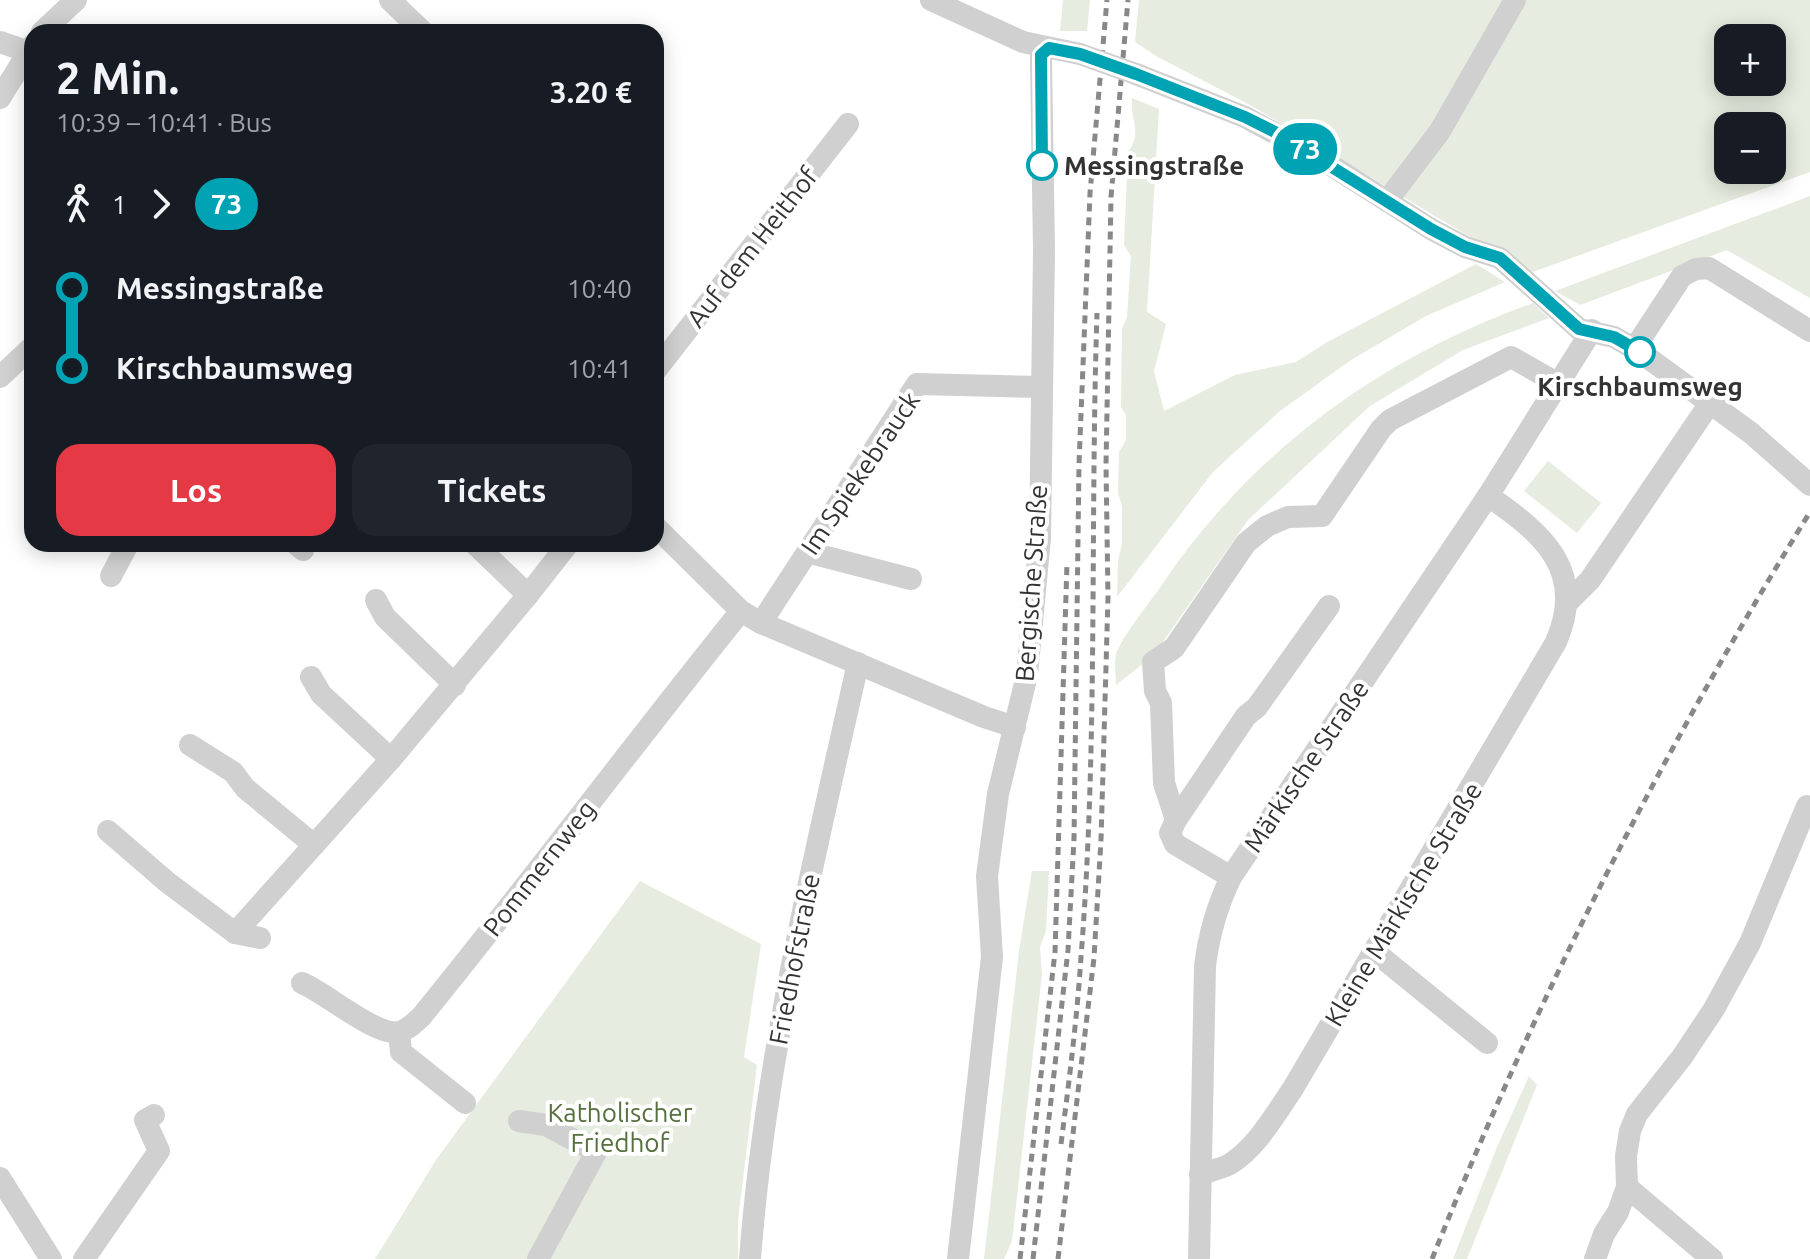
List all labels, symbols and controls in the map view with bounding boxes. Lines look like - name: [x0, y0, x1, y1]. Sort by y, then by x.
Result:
- map controls: [1714, 24, 1786, 184]
- button: +: [1714, 24, 1786, 96]
- text: 2 Min.: [56, 53, 179, 102]
- text: 3.20 €: [550, 75, 632, 109]
- text: 10:39 – 10:41 · Bus: [56, 108, 272, 137]
- button: −: [1714, 112, 1786, 184]
- line badge: 73: [1269, 123, 1341, 175]
- text: 73: [1289, 133, 1321, 164]
- marker: Messingstraße: [1027, 150, 1057, 180]
- place label: Messingstraße: [1064, 151, 1244, 180]
- street label: Auf dem Heithof: [681, 161, 824, 333]
- icon: walk: [56, 182, 100, 226]
- icon: forward: [139, 182, 183, 226]
- text: 73: [211, 188, 242, 219]
- text: 1: [112, 190, 127, 219]
- text: Messingstraße: [116, 271, 324, 305]
- text: 10:40: [567, 274, 632, 303]
- marker: Kirschbaumsweg: [1625, 337, 1655, 367]
- text: Kirschbaumsweg: [116, 351, 353, 385]
- text: 10:41: [567, 354, 632, 383]
- place label: Kirschbaumsweg: [1537, 372, 1743, 401]
- street label: Im Spiekebrauck: [795, 386, 925, 560]
- button: Los: [56, 444, 336, 536]
- button: Tickets: [352, 444, 632, 536]
- street label: Bergische Straße: [1010, 483, 1052, 683]
- street label: Märkische Straße: [1238, 675, 1374, 857]
- street label: Kleine Märkische Straße: [1319, 777, 1487, 1031]
- street label: Pommernweg: [477, 795, 601, 941]
- street label: Friedhofstraße: [763, 871, 825, 1047]
- park label: Katholischer Friedhof: [547, 1098, 693, 1157]

